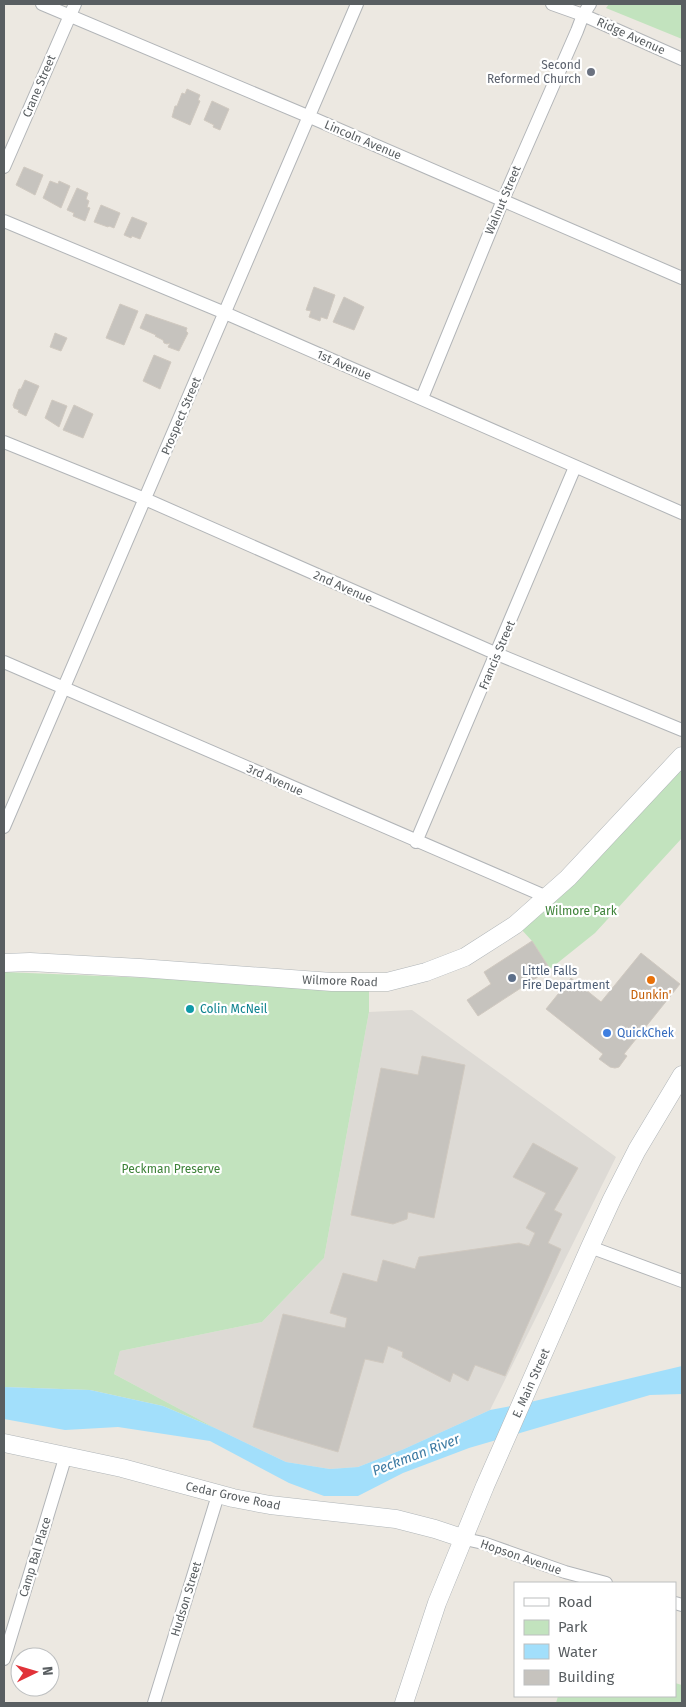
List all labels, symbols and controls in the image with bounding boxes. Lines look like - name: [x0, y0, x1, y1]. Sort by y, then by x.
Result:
- street label: Ridge Avenue: [595, 15, 667, 57]
- street label: Crane Street: [20, 52, 59, 119]
- place label: Second Reformed Church: [487, 58, 581, 86]
- marker: Second Reformed Church: [585, 66, 597, 78]
- street label: Lincoln Avenue: [322, 117, 404, 163]
- street label: Walnut Street: [482, 163, 524, 237]
- street label: 1st Avenue: [315, 347, 373, 383]
- street label: Prospect Street: [158, 374, 204, 457]
- street label: 2nd Avenue: [311, 568, 375, 606]
- street label: Francis Street: [476, 618, 518, 692]
- street label: 3rd Avenue: [245, 761, 305, 799]
- park label: Wilmore Park: [545, 904, 618, 918]
- place label: Little Falls Fire Department: [522, 964, 610, 992]
- marker: Little Falls Fire Department: [506, 972, 518, 984]
- street label: Wilmore Road: [302, 973, 378, 989]
- marker: Dunkin': [645, 974, 657, 986]
- place label: Dunkin': [631, 988, 671, 1002]
- place label: Colin McNeil: [200, 1002, 268, 1016]
- marker: Colin McNeil: [184, 1003, 196, 1015]
- place label: QuickChek: [617, 1026, 675, 1040]
- marker: QuickChek: [601, 1027, 613, 1039]
- park label: Peckman Preserve: [122, 1162, 220, 1176]
- street label: E. Main Street: [509, 1346, 553, 1420]
- water label: Peckman River: [370, 1430, 463, 1479]
- street label: Cedar Grove Road: [184, 1479, 282, 1513]
- street label: Camp Bal Place: [16, 1515, 54, 1599]
- street label: Hopson Avenue: [479, 1537, 563, 1577]
- street label: Hudson Street: [168, 1559, 204, 1638]
- legend: [514, 1582, 676, 1697]
- text: Road: [558, 1593, 593, 1611]
- text: Park: [558, 1618, 588, 1636]
- text: Water: [558, 1643, 597, 1661]
- north arrow: [10, 1647, 60, 1697]
- text: N: [39, 1666, 56, 1676]
- text: Building: [558, 1668, 614, 1686]

